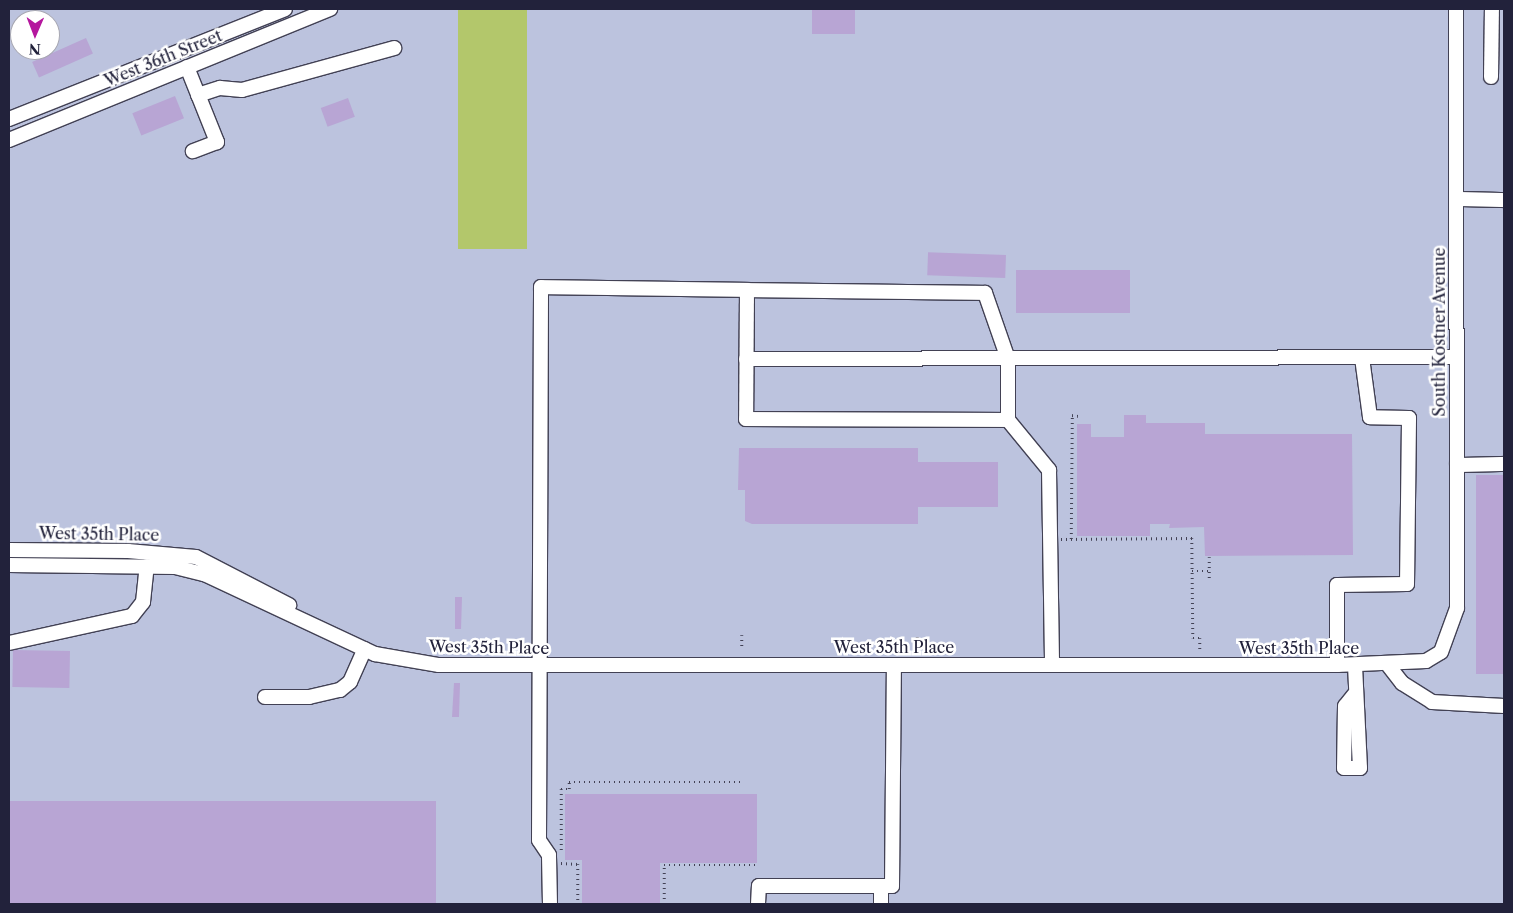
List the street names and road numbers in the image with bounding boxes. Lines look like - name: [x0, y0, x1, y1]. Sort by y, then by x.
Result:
- street label: West 36th Street: [101, 26, 225, 90]
- street label: South Kostner Avenue: [1429, 247, 1449, 417]
- street label: West 35th Place: [39, 523, 159, 545]
- street label: West 35th Place: [429, 636, 549, 658]
- street label: West 35th Place: [834, 637, 954, 657]
- street label: West 35th Place: [1239, 638, 1359, 658]

